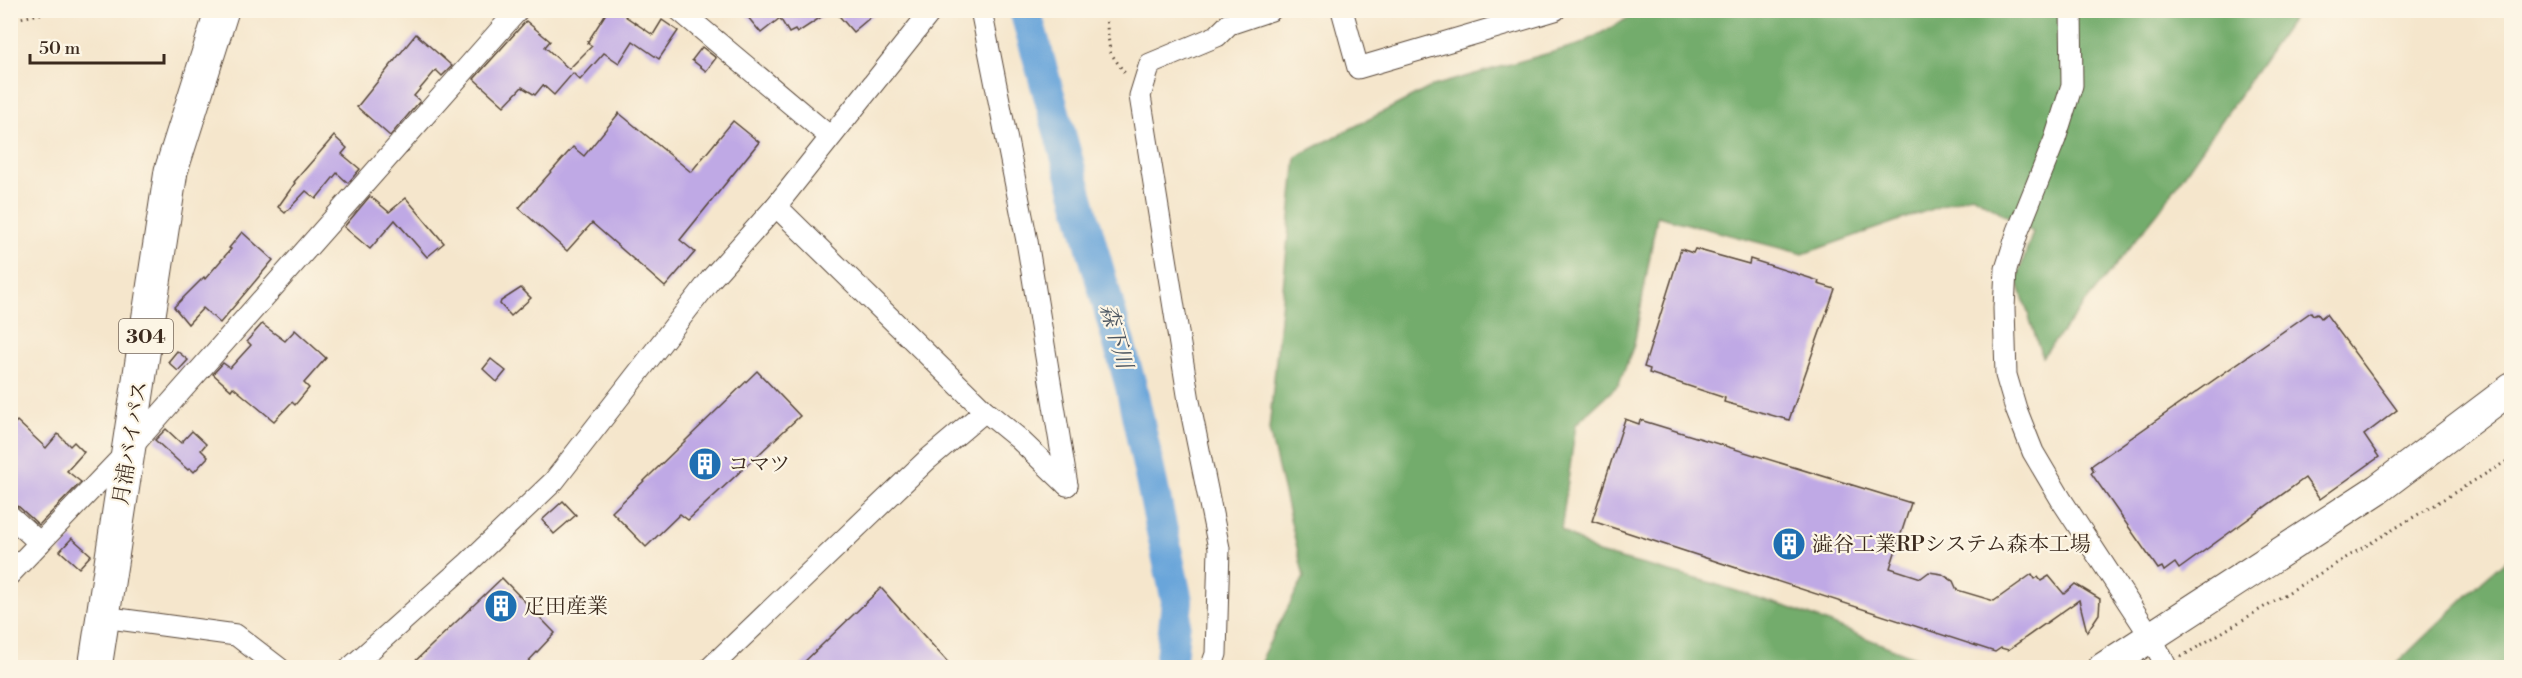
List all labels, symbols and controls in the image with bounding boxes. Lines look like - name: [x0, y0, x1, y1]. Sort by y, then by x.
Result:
- scale bar: [30, 27, 164, 65]
- text: 50 m: [39, 37, 81, 60]
- water label: 森下川: [1093, 301, 1138, 374]
- road number: 304: [119, 319, 173, 353]
- street label: 月浦バイパス: [108, 379, 154, 507]
- building icon: コマツ: [687, 446, 723, 482]
- place label: コマツ: [728, 452, 790, 478]
- building icon: 澁谷工業RPシステム森本工場: [1771, 526, 1807, 562]
- place label: 澁谷工業RPシステム森本工場: [1812, 532, 2091, 558]
- building icon: 疋田産業: [483, 588, 519, 624]
- place label: 疋田産業: [524, 594, 608, 620]

